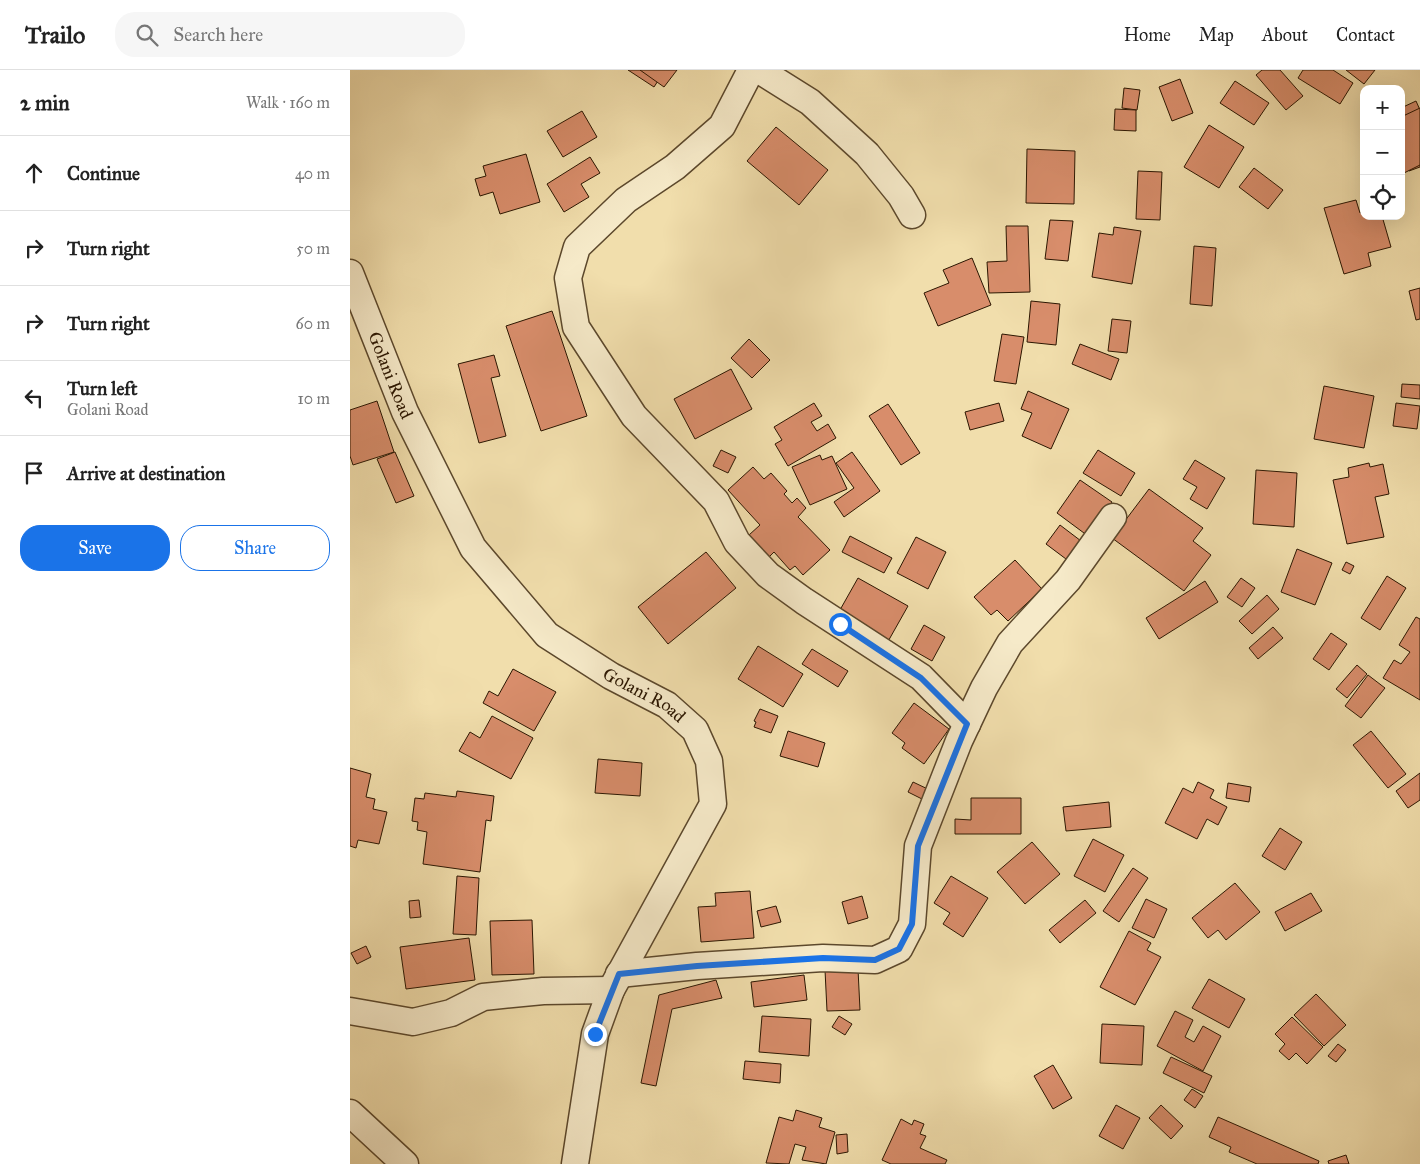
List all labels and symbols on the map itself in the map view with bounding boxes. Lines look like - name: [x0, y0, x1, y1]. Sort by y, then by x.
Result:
- street label: Golani Road: [363, 329, 418, 423]
- route start: [829, 613, 852, 636]
- street label: Golani Road: [599, 663, 690, 727]
- route end: [584, 1023, 607, 1046]

